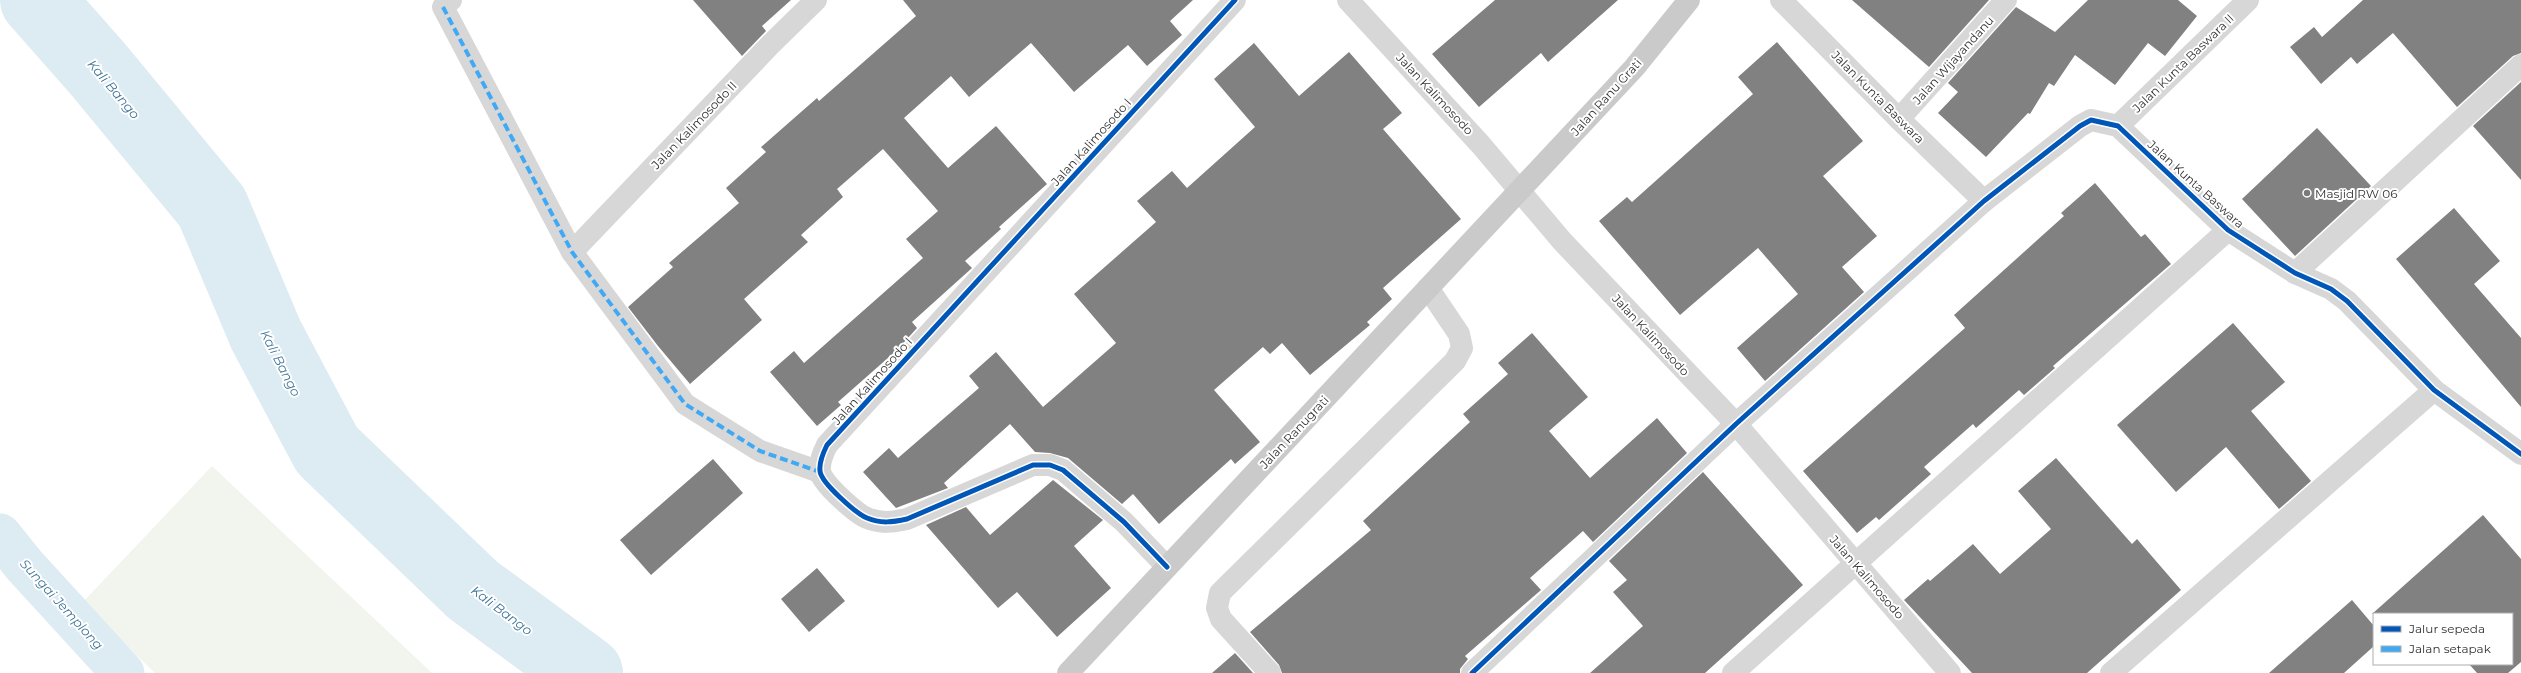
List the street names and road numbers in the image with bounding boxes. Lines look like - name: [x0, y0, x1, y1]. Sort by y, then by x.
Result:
- street label: Jalan Kunta Baswara II: [2128, 11, 2237, 116]
- street label: Jalan Wijayandanu: [1909, 13, 1997, 108]
- street label: Jalan Kunta Baswara: [1828, 47, 1927, 146]
- street label: Jalan Kalimosodo: [1393, 49, 1477, 138]
- street label: Jalan Ranu Grati: [1567, 55, 1645, 139]
- street label: Jalan Kalimosodo II: [648, 78, 740, 173]
- street label: Jalan Kalimosodo I: [1047, 95, 1134, 190]
- street label: Jalan Kunta Baswara: [2144, 136, 2247, 231]
- street label: Jalan Kalimosodo: [1609, 290, 1693, 379]
- street label: Jalan Kalimosodo I: [828, 334, 915, 429]
- street label: Jalan Ranugrati: [1256, 392, 1332, 472]
- street label: Jalan Kalimosodo: [1826, 531, 1907, 622]

